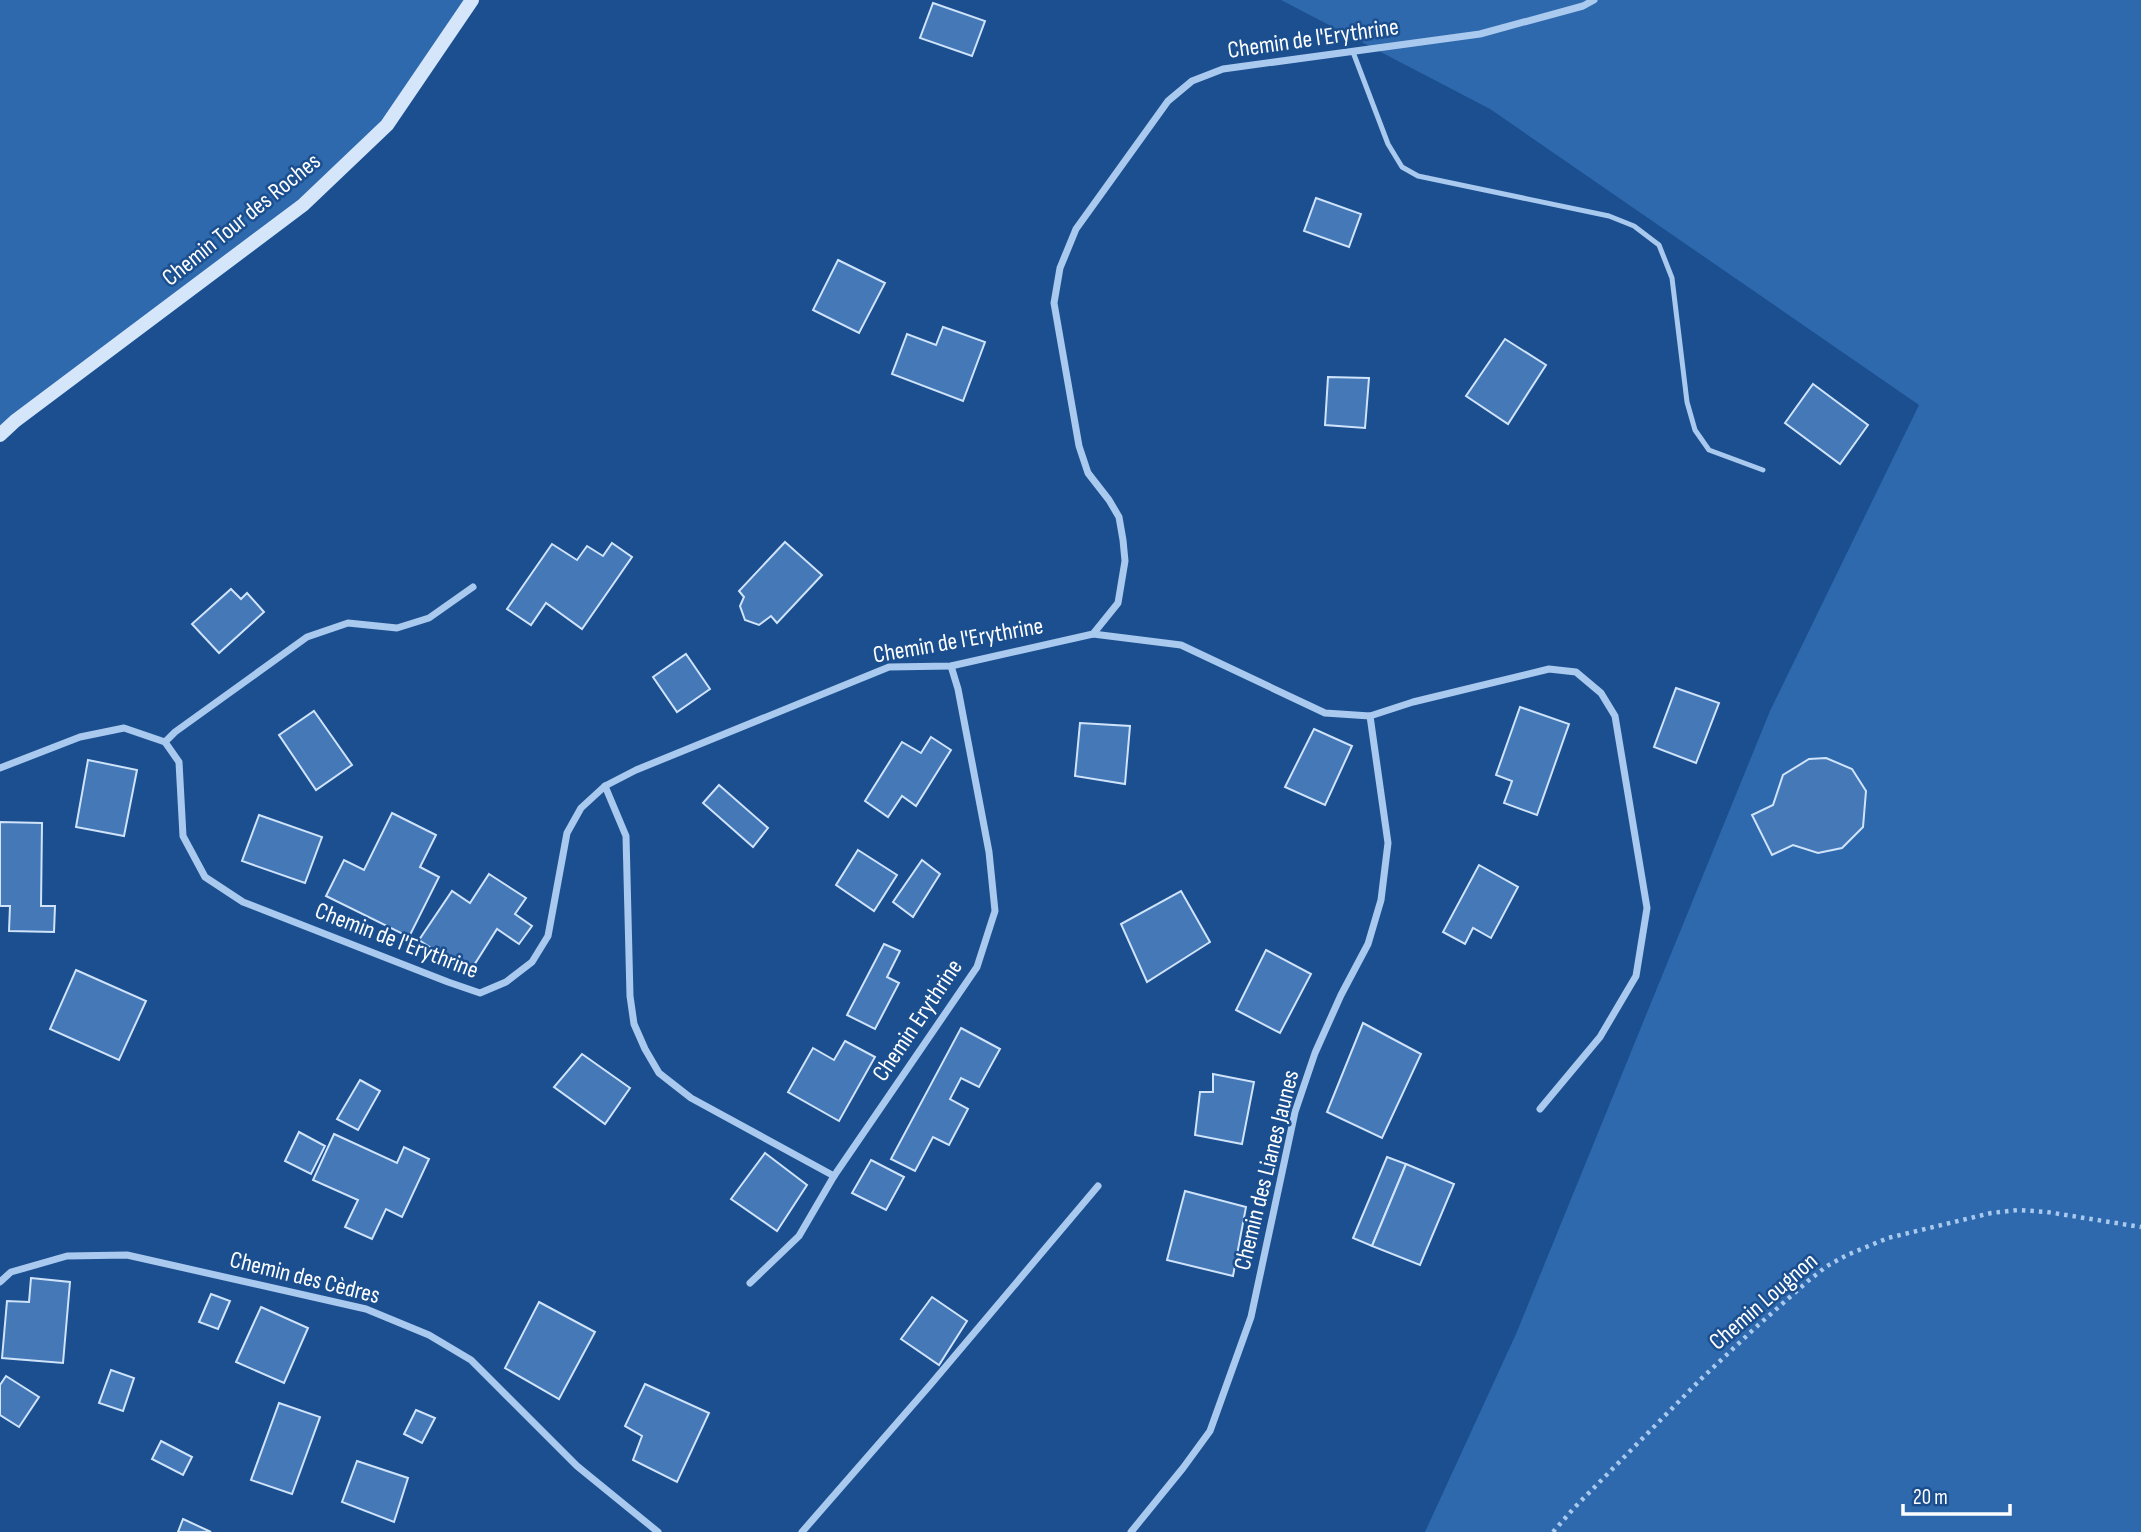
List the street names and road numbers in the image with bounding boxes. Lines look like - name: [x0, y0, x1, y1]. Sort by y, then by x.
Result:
- street label: Chemin de l'Erythrine: [1226, 12, 1401, 65]
- street label: Chemin Tour des Roches: [156, 147, 326, 292]
- street label: Chemin de l'Erythrine: [871, 611, 1046, 670]
- street label: Chemin de l'Erythrine: [311, 896, 483, 985]
- street label: Chemin Erythrine: [866, 954, 969, 1087]
- street label: Chemin des Lianes Jaunes: [1228, 1067, 1305, 1273]
- street label: Chemin des Cèdres: [227, 1245, 383, 1310]
- street label: Chemin Lougnon: [1703, 1246, 1823, 1356]

